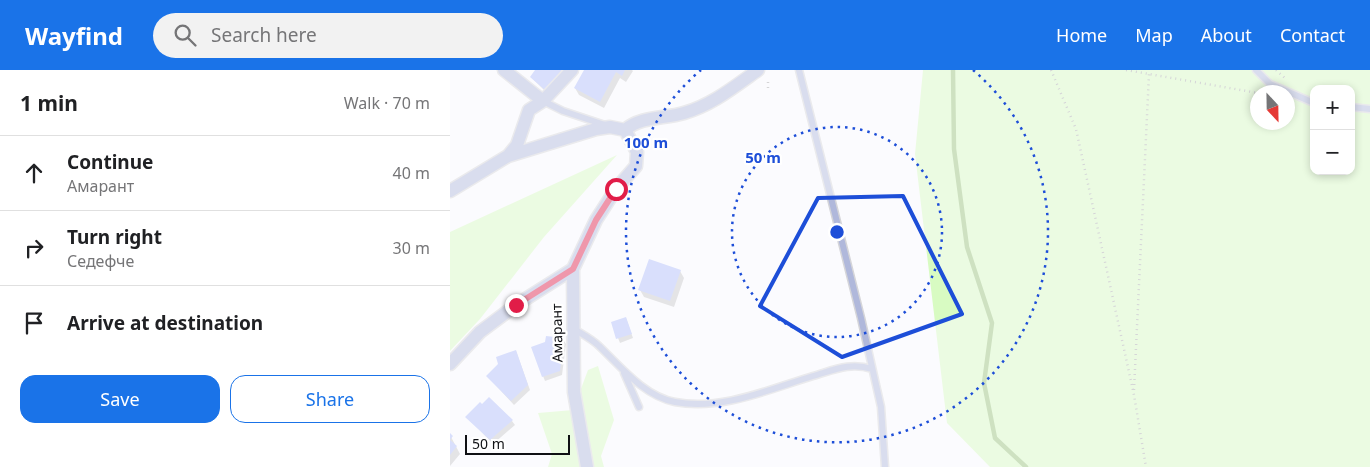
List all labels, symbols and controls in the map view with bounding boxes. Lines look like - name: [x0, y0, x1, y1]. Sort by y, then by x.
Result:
- search box: [153, 13, 503, 58]
- text: Wayfind: [25, 19, 123, 52]
- icon: search: [171, 21, 199, 49]
- text: Search here: [211, 22, 317, 48]
- text: Home: [1056, 23, 1107, 47]
- text: Map: [1135, 23, 1173, 47]
- text: About: [1201, 23, 1252, 47]
- text: Contact: [1280, 23, 1345, 47]
- north arrow: [1250, 85, 1295, 130]
- map controls: [1310, 85, 1355, 175]
- button: +: [1310, 85, 1355, 130]
- text: 1 min: [20, 89, 78, 117]
- text: Walk · 70 m: [344, 92, 430, 114]
- button: −: [1310, 130, 1355, 175]
- text: 100 m: [624, 132, 668, 152]
- text: 50 m: [745, 147, 781, 167]
- text: Continue: [67, 149, 153, 175]
- icon: ahead: [20, 159, 48, 187]
- text: 40 m: [393, 162, 430, 184]
- text: Амарант: [67, 175, 134, 197]
- route start: [605, 178, 628, 201]
- centre of rings: [828, 223, 846, 241]
- text: Turn right: [67, 224, 162, 250]
- icon: right: [20, 234, 48, 262]
- text: 30 m: [393, 237, 430, 259]
- text: Седефче: [67, 250, 134, 272]
- route end: [505, 294, 528, 317]
- street label: Амарант: [546, 303, 567, 363]
- icon: arrive: [20, 309, 48, 337]
- text: Arrive at destination: [67, 310, 263, 336]
- button: Save: [20, 375, 220, 423]
- button: Share: [230, 375, 430, 423]
- scale bar: [465, 432, 570, 455]
- text: 50 m: [472, 434, 505, 453]

